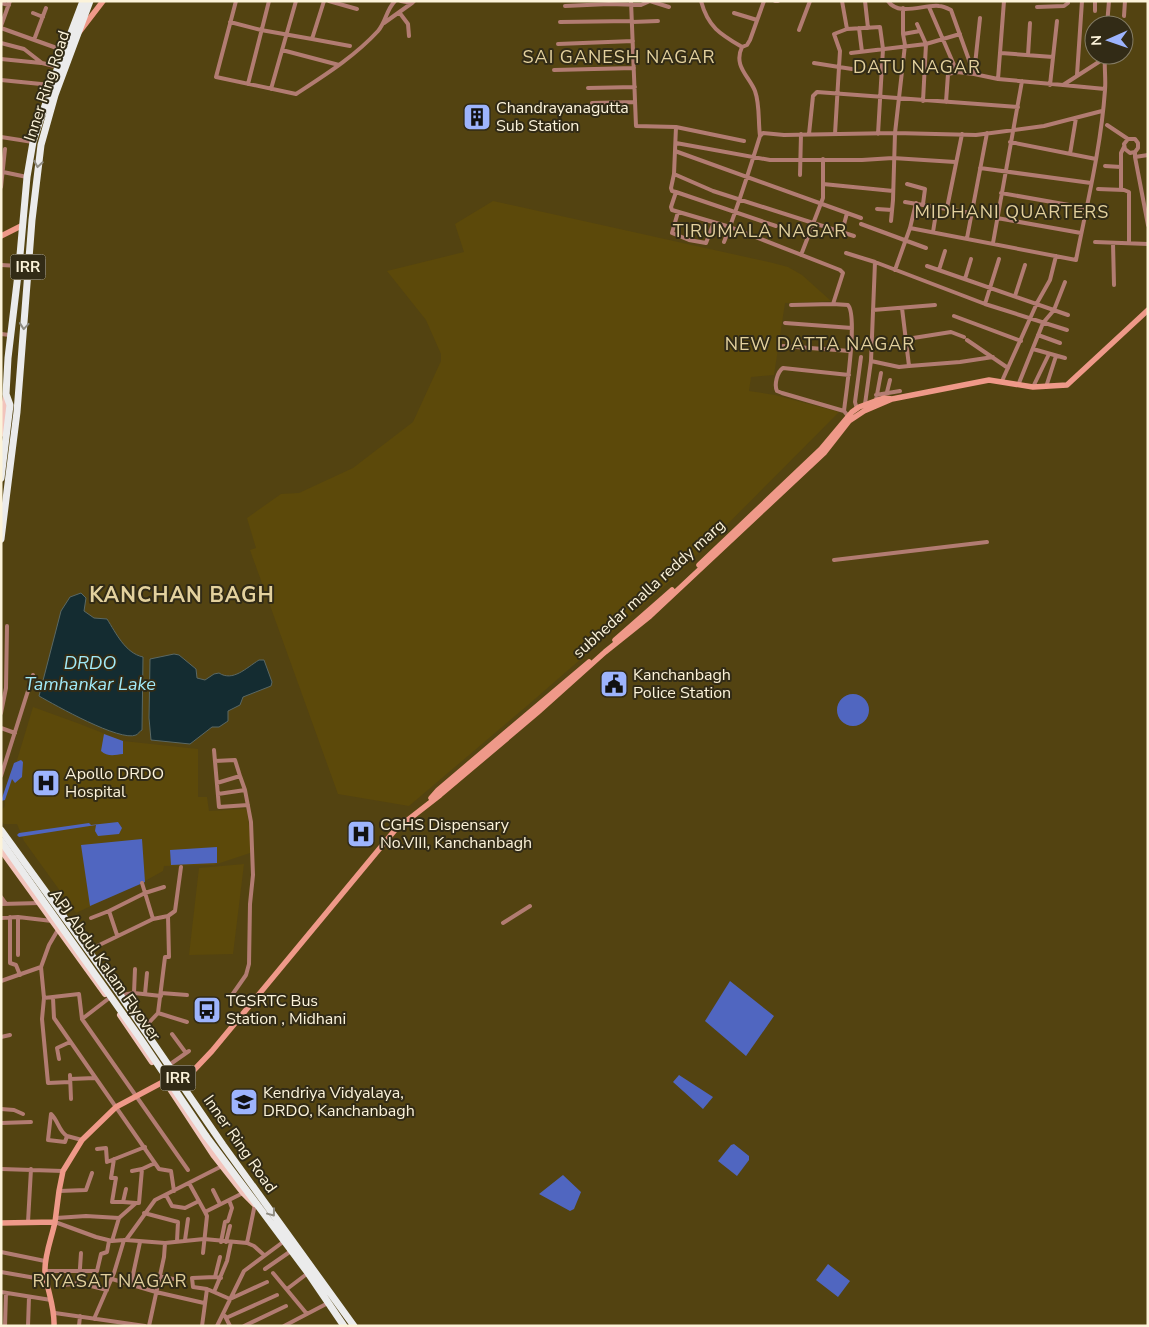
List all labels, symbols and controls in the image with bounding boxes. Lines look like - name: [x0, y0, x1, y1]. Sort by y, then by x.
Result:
- north arrow: [1084, 15, 1134, 65]
- street label: Inner Ring Road: [19, 28, 75, 144]
- text: N: [1087, 35, 1106, 46]
- district label: SAI GANESH NAGAR: [522, 45, 716, 69]
- district label: DATU NAGAR: [853, 55, 981, 79]
- place label: Chandrayanagutta Sub Station: [496, 97, 629, 137]
- building icon: Chandrayanagutta Sub Station: [462, 102, 492, 132]
- one-way arrow: [33, 160, 43, 168]
- district label: MIDHANI QUARTERS: [915, 200, 1109, 224]
- district label: TIRUMALA NAGAR: [673, 219, 847, 243]
- road number: IRR: [10, 254, 46, 280]
- one-way arrow: [18, 322, 29, 330]
- district label: NEW DATTA NAGAR: [725, 332, 915, 356]
- street label: subhedar malla reddy marg: [568, 515, 730, 663]
- district label: KANCHAN BAGH: [89, 581, 275, 609]
- water label: DRDO Tamhankar Lake: [24, 651, 156, 696]
- place label: Kanchanbagh Police Station: [633, 664, 731, 704]
- public building icon: Kanchanbagh Police Station: [599, 669, 629, 699]
- place label: Apollo DRDO Hospital: [65, 763, 164, 803]
- hospital icon: Apollo DRDO Hospital: [31, 768, 61, 798]
- place label: CGHS Dispensary No.VIII, Kanchanbagh: [380, 814, 532, 854]
- hospital icon: CGHS Dispensary No.VIII, Kanchanbagh: [346, 819, 376, 849]
- street label: APJ Abdul Kalam Flyover: [44, 885, 166, 1045]
- place label: TGSRTC Bus Station , Midhani: [226, 990, 346, 1030]
- bus stop icon: TGSRTC Bus Station , Midhani: [192, 995, 222, 1025]
- road number: IRR: [160, 1066, 196, 1090]
- place label: Kendriya Vidyalaya, DRDO, Kanchanbagh: [263, 1082, 415, 1122]
- school or university icon: Kendriya Vidyalaya, DRDO, Kanchanbagh: [229, 1087, 259, 1117]
- street label: Inner Ring Road: [198, 1091, 282, 1197]
- one-way arrow: [266, 1207, 275, 1217]
- district label: RIYASAT NAGAR: [33, 1269, 187, 1293]

